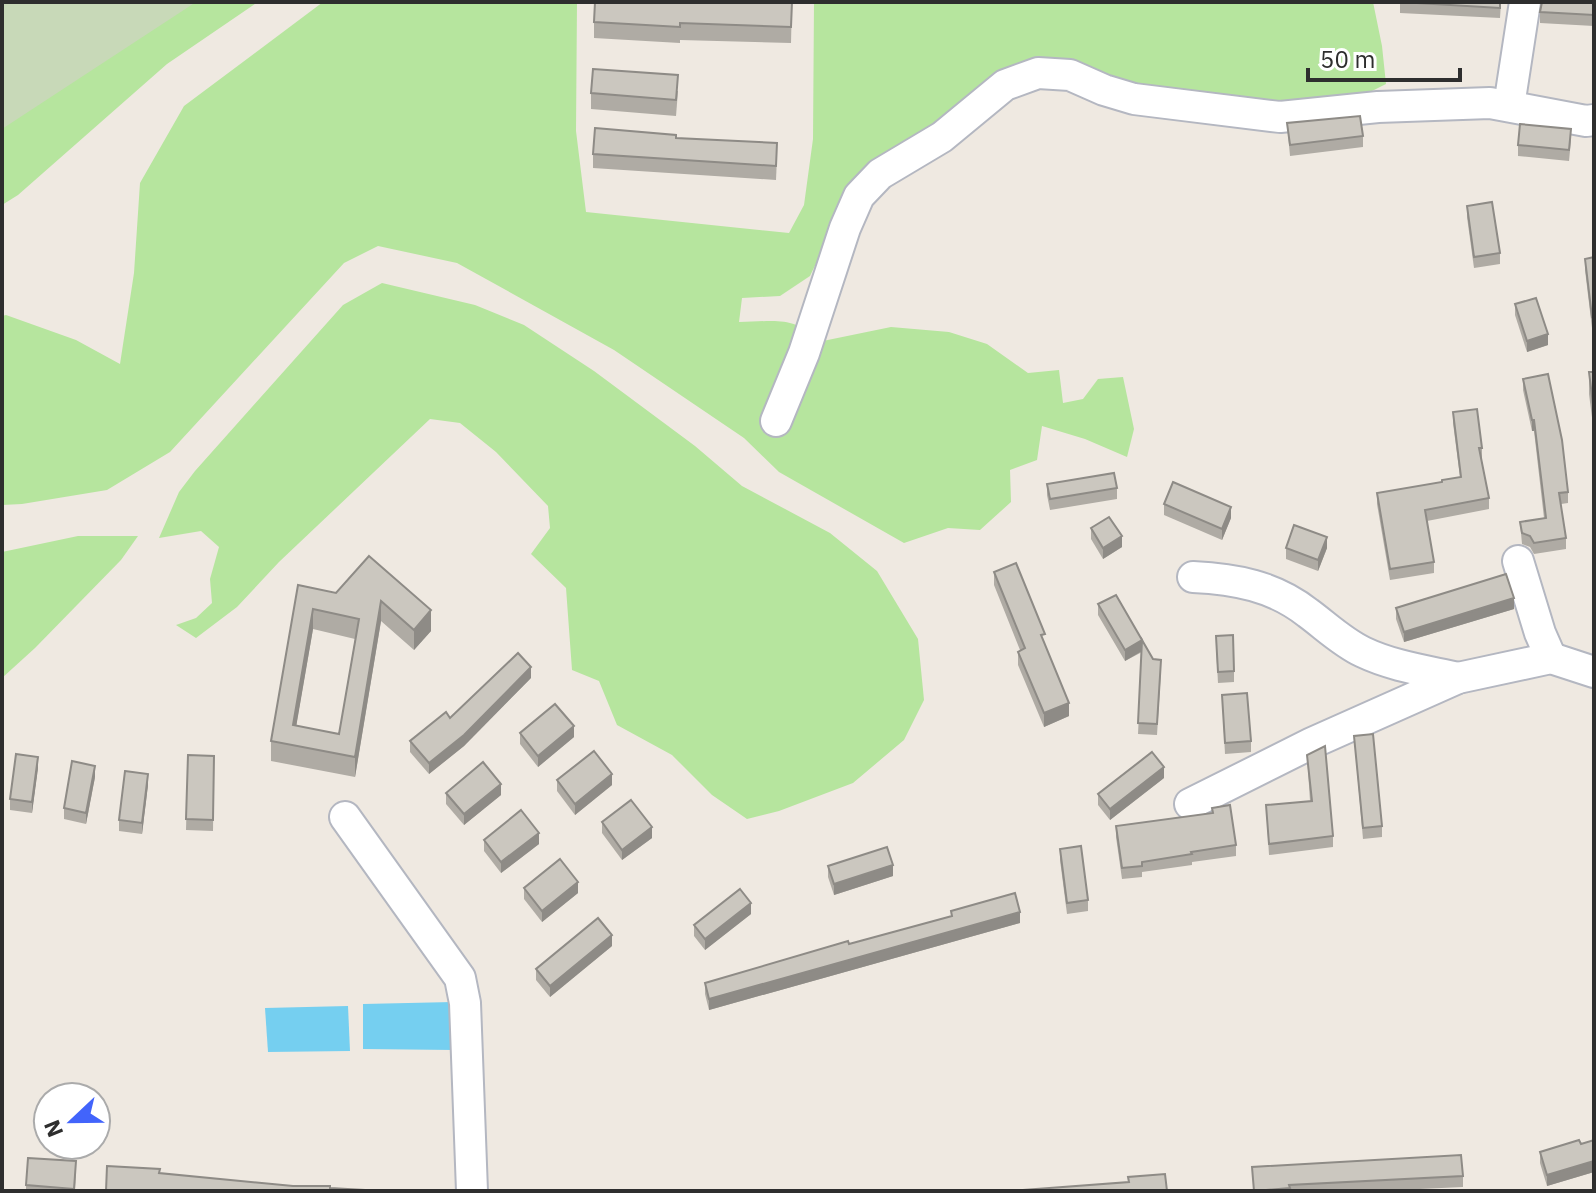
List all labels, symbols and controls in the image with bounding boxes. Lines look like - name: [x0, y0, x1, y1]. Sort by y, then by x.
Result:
- scale bar: [1308, 32, 1460, 82]
- text: 50 m: [1320, 43, 1375, 75]
- north arrow: [32, 1081, 112, 1161]
- text: N: [37, 1116, 69, 1141]

